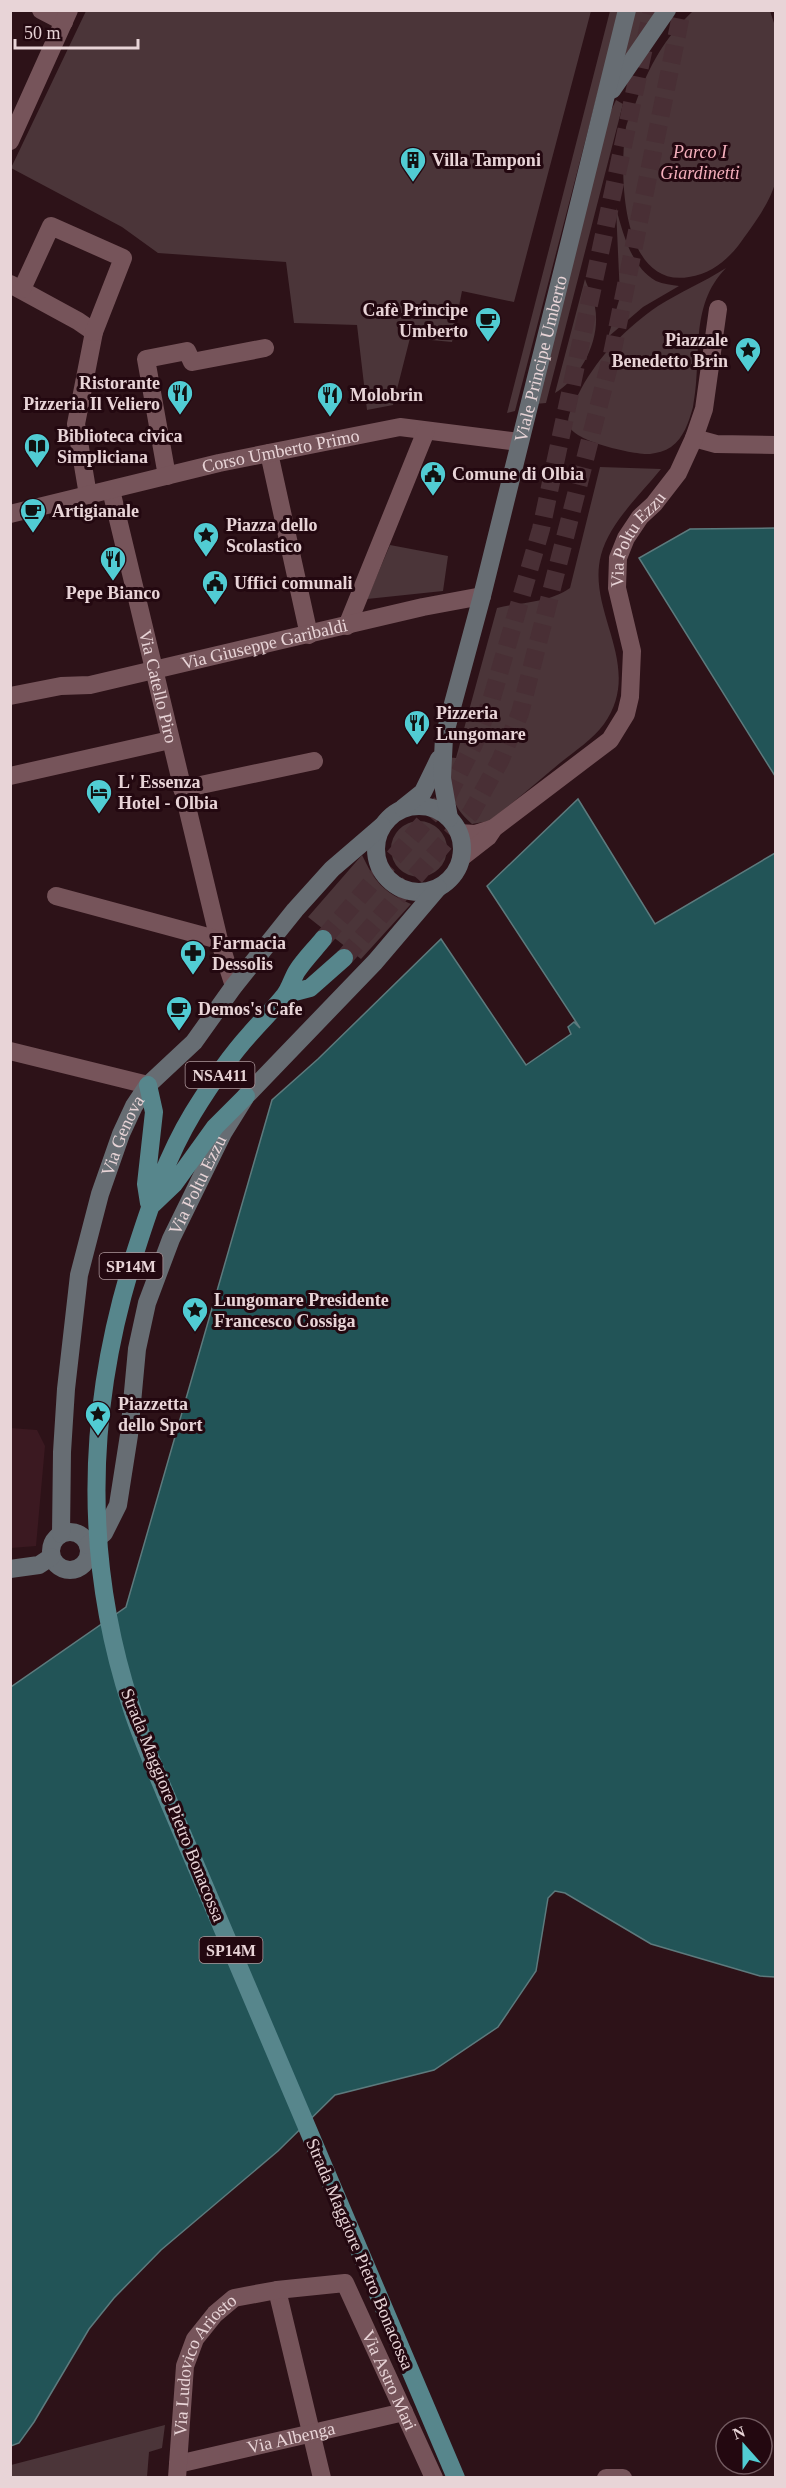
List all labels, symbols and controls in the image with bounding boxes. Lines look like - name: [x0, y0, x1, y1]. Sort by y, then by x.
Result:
- scale bar: [15, 12, 138, 50]
- text: 50 m: [24, 23, 61, 43]
- park label: Parco I Giardinetti: [660, 142, 740, 183]
- building icon: Villa Tamponi: [398, 145, 428, 183]
- place label: Villa Tamponi: [432, 150, 541, 170]
- street label: Viale Principe Umberto: [510, 273, 571, 444]
- place label: Cafè Principe Umberto: [363, 300, 468, 341]
- cafe icon: Cafè Principe Umberto: [473, 305, 503, 343]
- place label: Piazzale Benedetto Brin: [612, 330, 728, 371]
- place icon: Piazzale Benedetto Brin: [733, 335, 763, 373]
- place label: Ristorante Pizzeria Il Veliero: [23, 373, 160, 414]
- restaurant icon: Ristorante Pizzeria Il Veliero: [165, 378, 195, 416]
- restaurant icon: Molobrin: [315, 380, 345, 418]
- place label: Molobrin: [350, 385, 423, 405]
- street label: Corso Umberto Primo: [200, 425, 361, 477]
- place label: Biblioteca civica Simpliciana: [57, 426, 182, 467]
- library icon: Biblioteca civica Simpliciana: [22, 431, 52, 469]
- public building icon: Comune di Olbia: [418, 459, 448, 497]
- place label: Comune di Olbia: [452, 464, 584, 484]
- street label: Via Poltu Ezzu: [607, 488, 670, 588]
- cafe icon: Artigianale: [18, 496, 48, 534]
- place label: Artigianale: [52, 501, 139, 521]
- place label: Piazza dello Scolastico: [226, 515, 317, 556]
- place icon: Piazza dello Scolastico: [191, 520, 221, 558]
- restaurant icon: Pepe Bianco: [98, 544, 128, 582]
- public building icon: Uffici comunali: [200, 568, 230, 606]
- place label: Uffici comunali: [234, 573, 353, 593]
- place label: Pepe Bianco: [66, 583, 160, 603]
- street label: Via Giuseppe Garibaldi: [179, 615, 349, 673]
- street label: Via Catello Piro: [135, 628, 181, 745]
- place label: Pizzeria Lungomare: [436, 703, 526, 744]
- restaurant icon: Pizzeria Lungomare: [402, 708, 432, 746]
- place label: L' Essenza Hotel - Olbia: [118, 772, 218, 813]
- hotel icon: L' Essenza Hotel - Olbia: [84, 777, 114, 815]
- place label: Farmacia Dessolis: [212, 933, 286, 974]
- pharmacy icon: Farmacia Dessolis: [178, 938, 208, 976]
- cafe icon: Demos's Cafe: [164, 994, 194, 1032]
- place label: Demos's Cafe: [198, 999, 302, 1019]
- road number: NSA411: [186, 1062, 254, 1088]
- street label: Via Genova: [97, 1092, 148, 1179]
- street label: Via Poltu Ezzu: [165, 1132, 230, 1238]
- road number: SP14M: [100, 1253, 162, 1279]
- place label: Lungomare Presidente Francesco Cossiga: [214, 1290, 389, 1331]
- place icon: Lungomare Presidente Francesco Cossiga: [180, 1295, 210, 1333]
- place label: Piazzetta dello Sport: [118, 1394, 203, 1435]
- place icon: Piazzetta dello Sport: [83, 1399, 113, 1437]
- street label: Strada Maggiore Pietro Bonacossa: [117, 1686, 229, 1924]
- road number: SP14M: [200, 1937, 262, 1963]
- street label: Strada Maggiore Pietro Bonacossa: [302, 2135, 418, 2373]
- street label: Via Ludovico Ariosto: [170, 2290, 240, 2437]
- street label: Via Astro Mari: [358, 2327, 421, 2434]
- north arrow: [714, 2416, 774, 2476]
- street label: Via Albenga: [245, 2418, 337, 2458]
- text: N: [730, 2422, 748, 2442]

